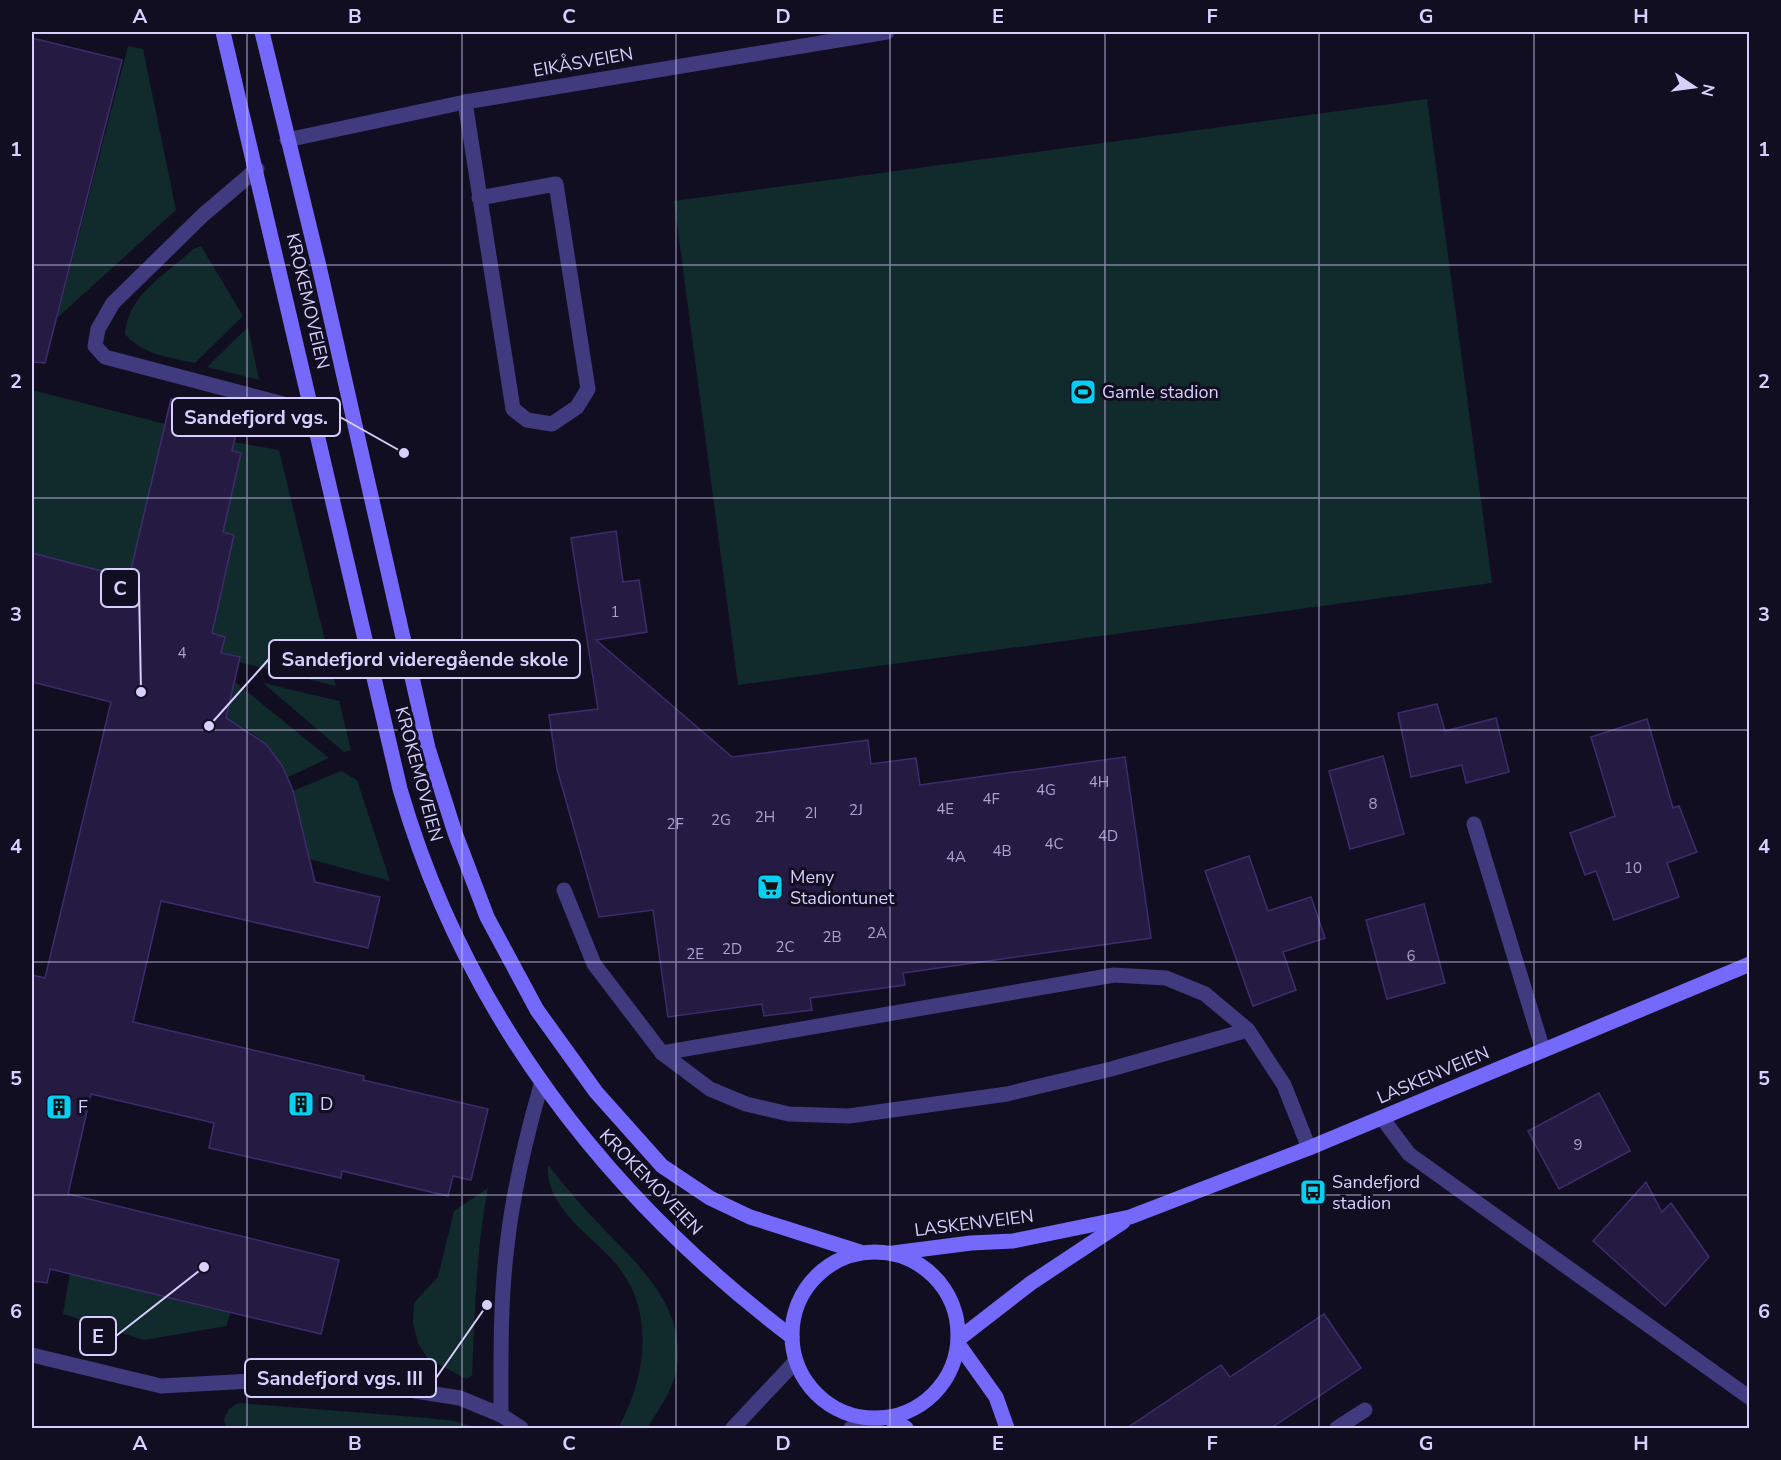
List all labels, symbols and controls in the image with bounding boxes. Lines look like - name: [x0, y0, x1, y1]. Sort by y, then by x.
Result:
- text: A: [133, 3, 148, 30]
- text: B: [348, 3, 362, 30]
- text: C: [562, 3, 576, 30]
- text: D: [775, 3, 791, 30]
- text: E: [992, 3, 1004, 30]
- text: F: [1206, 3, 1218, 30]
- text: G: [1419, 3, 1433, 30]
- text: H: [1633, 3, 1649, 30]
- street label: EIKÅSVEIEN: [531, 41, 635, 83]
- north arrow: [1664, 57, 1724, 117]
- text: N: [1696, 82, 1720, 98]
- text: 1: [10, 136, 22, 163]
- text: 1: [1758, 136, 1770, 163]
- street label: KROKEMOVEIEN: [281, 231, 335, 371]
- text: 2: [10, 368, 22, 395]
- text: 2: [1758, 368, 1770, 395]
- sports icon: Gamle stadion: [1068, 377, 1098, 407]
- place label: Gamle stadion: [1102, 380, 1219, 404]
- callout: Sandefjord vgs.: [172, 398, 340, 436]
- text: Sandefjord vgs.: [184, 404, 328, 431]
- callout: C: [101, 569, 139, 607]
- text: C: [113, 575, 127, 602]
- text: 3: [10, 601, 22, 628]
- text: 3: [1758, 601, 1770, 628]
- house number: 1: [610, 602, 620, 622]
- callout: Sandefjord videregående skole: [269, 640, 580, 678]
- house number: 4: [177, 643, 187, 663]
- text: Sandefjord videregående skole: [282, 646, 569, 673]
- street label: KROKEMOVEIEN: [389, 704, 449, 844]
- house number: 4H: [1089, 772, 1109, 792]
- house number: 4G: [1036, 780, 1056, 800]
- house number: 4F: [982, 789, 1000, 809]
- house number: 8: [1368, 794, 1378, 814]
- house number: 4E: [936, 799, 954, 819]
- house number: 2J: [849, 800, 863, 820]
- house number: 2I: [805, 803, 817, 823]
- house number: 2H: [755, 807, 775, 827]
- house number: 2G: [711, 810, 731, 830]
- house number: 2F: [666, 814, 684, 834]
- house number: 4D: [1098, 826, 1118, 846]
- text: 4: [10, 833, 22, 860]
- text: 4: [1758, 833, 1770, 860]
- house number: 4C: [1044, 834, 1064, 854]
- house number: 4B: [992, 841, 1012, 861]
- house number: 4A: [946, 847, 966, 867]
- house number: 10: [1624, 858, 1642, 878]
- place label: Meny Stadiontunet: [790, 865, 895, 910]
- supermarket icon: Meny Stadiontunet: [755, 872, 785, 902]
- house number: 2A: [867, 923, 887, 943]
- house number: 2B: [822, 927, 842, 947]
- house number: 2C: [775, 937, 795, 957]
- house number: 2D: [722, 939, 742, 959]
- house number: 2E: [686, 944, 704, 964]
- house number: 6: [1406, 946, 1416, 966]
- street label: LASKENVEIEN: [1373, 1041, 1493, 1109]
- text: 5: [10, 1065, 22, 1092]
- text: 5: [1758, 1065, 1770, 1092]
- building icon: D: [286, 1089, 316, 1119]
- building icon: F: [44, 1092, 74, 1122]
- place label: D: [320, 1092, 333, 1116]
- place label: F: [78, 1095, 88, 1119]
- street label: KROKEMOVEIEN: [594, 1124, 708, 1240]
- house number: 9: [1573, 1135, 1583, 1155]
- place label: Sandefjord stadion: [1332, 1170, 1420, 1215]
- bus stop icon: Sandefjord stadion: [1298, 1177, 1328, 1207]
- street label: LASKENVEIEN: [913, 1204, 1035, 1242]
- text: 6: [10, 1298, 22, 1325]
- text: 6: [1758, 1298, 1770, 1325]
- callout: E: [80, 1317, 116, 1355]
- text: E: [92, 1323, 104, 1350]
- callout: Sandefjord vgs. III: [245, 1359, 436, 1397]
- text: Sandefjord vgs. III: [257, 1365, 423, 1392]
- text: A: [133, 1430, 148, 1457]
- text: B: [348, 1430, 362, 1457]
- text: C: [562, 1430, 576, 1457]
- text: D: [775, 1430, 791, 1457]
- text: E: [992, 1430, 1004, 1457]
- text: F: [1206, 1430, 1218, 1457]
- text: G: [1419, 1430, 1433, 1457]
- text: H: [1633, 1430, 1649, 1457]

